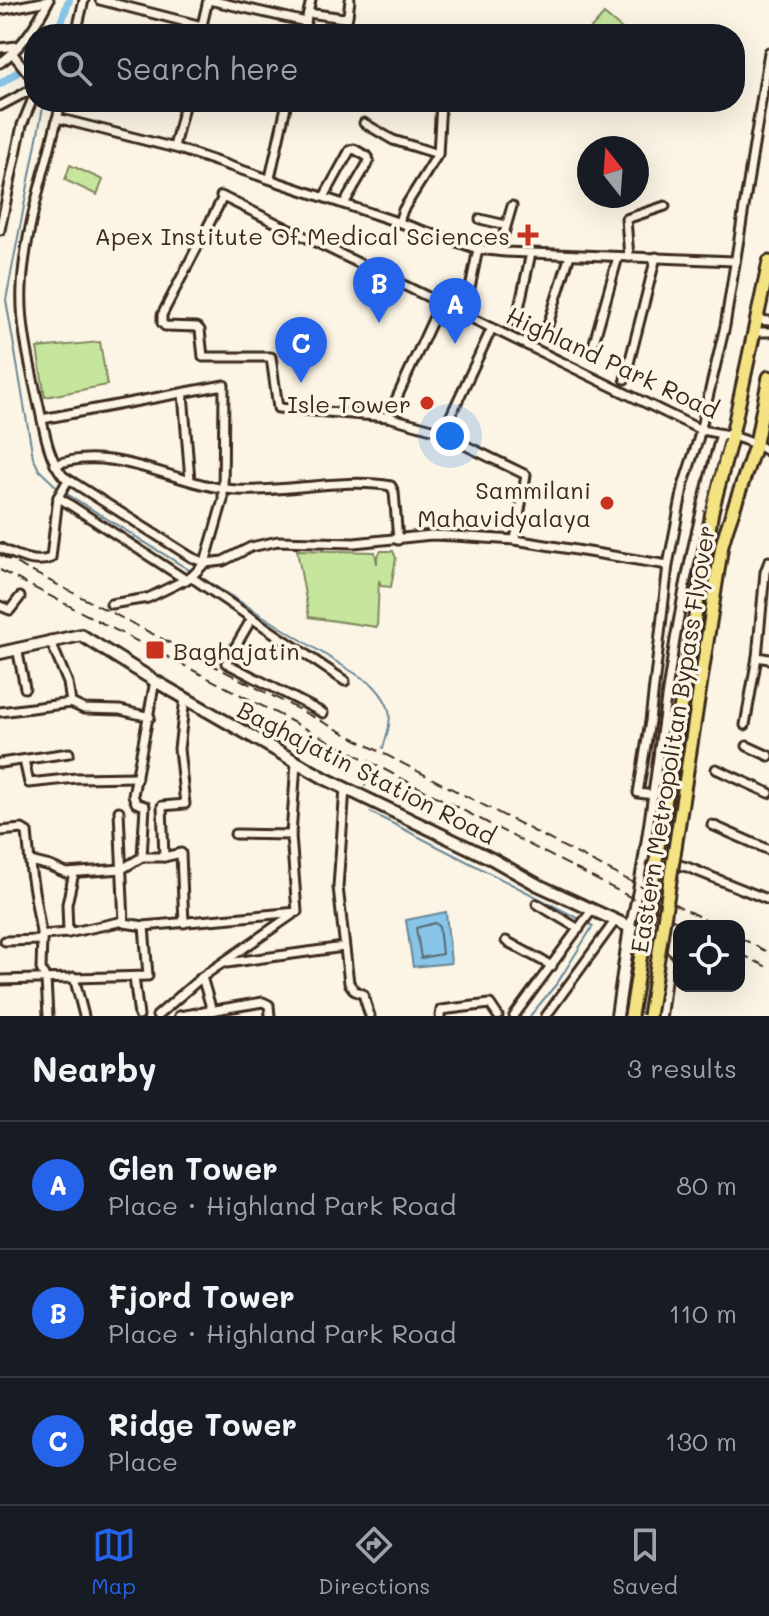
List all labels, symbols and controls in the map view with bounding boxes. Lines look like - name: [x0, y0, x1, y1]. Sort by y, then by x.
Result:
- search box: [24, 24, 745, 112]
- icon: search: [52, 46, 96, 90]
- text: Search here: [116, 48, 299, 88]
- north arrow: [577, 136, 649, 208]
- place label: Apex Institute Of Medical Sciences: [95, 220, 510, 251]
- marker: Apex Institute Of Medical Sciences: [517, 224, 539, 246]
- pin: B: [353, 257, 405, 323]
- pin: A: [429, 278, 481, 344]
- street label: Highland Park Road: [502, 299, 724, 425]
- pin: C: [275, 317, 327, 383]
- place label: Isle Tower: [287, 388, 411, 419]
- marker: Isle Tower: [418, 394, 436, 412]
- your location: [430, 416, 470, 456]
- place label: Sammilani Mahavidyalaya: [417, 474, 591, 533]
- marker: Sammilani Mahavidyalaya: [598, 494, 616, 512]
- street label: Eastern Metropolitan Bypass Flyover: [623, 523, 721, 955]
- place label: Baghajatin: [173, 635, 299, 666]
- marker: Baghajatin: [144, 639, 166, 661]
- street label: Baghajatin Station Road: [233, 693, 501, 851]
- map controls: [673, 920, 745, 992]
- button: locate: [673, 920, 745, 992]
- text: Nearby: [32, 1046, 157, 1091]
- text: 3 results: [627, 1051, 737, 1085]
- text: Glen Tower: [108, 1148, 278, 1188]
- text: A: [49, 1168, 67, 1202]
- text: 80 m: [676, 1168, 737, 1202]
- text: Place · Highland Park Road: [108, 1188, 456, 1222]
- text: Fjord Tower: [108, 1276, 295, 1316]
- text: B: [49, 1296, 67, 1330]
- text: 110 m: [669, 1296, 737, 1330]
- text: Place · Highland Park Road: [108, 1316, 456, 1350]
- text: Ridge Tower: [108, 1404, 297, 1444]
- text: C: [48, 1424, 68, 1458]
- text: 130 m: [665, 1424, 737, 1458]
- text: Place: [108, 1444, 178, 1478]
- tab: Map: [91, 1523, 136, 1600]
- tab: Directions: [318, 1523, 430, 1600]
- tab: Saved: [613, 1523, 678, 1600]

